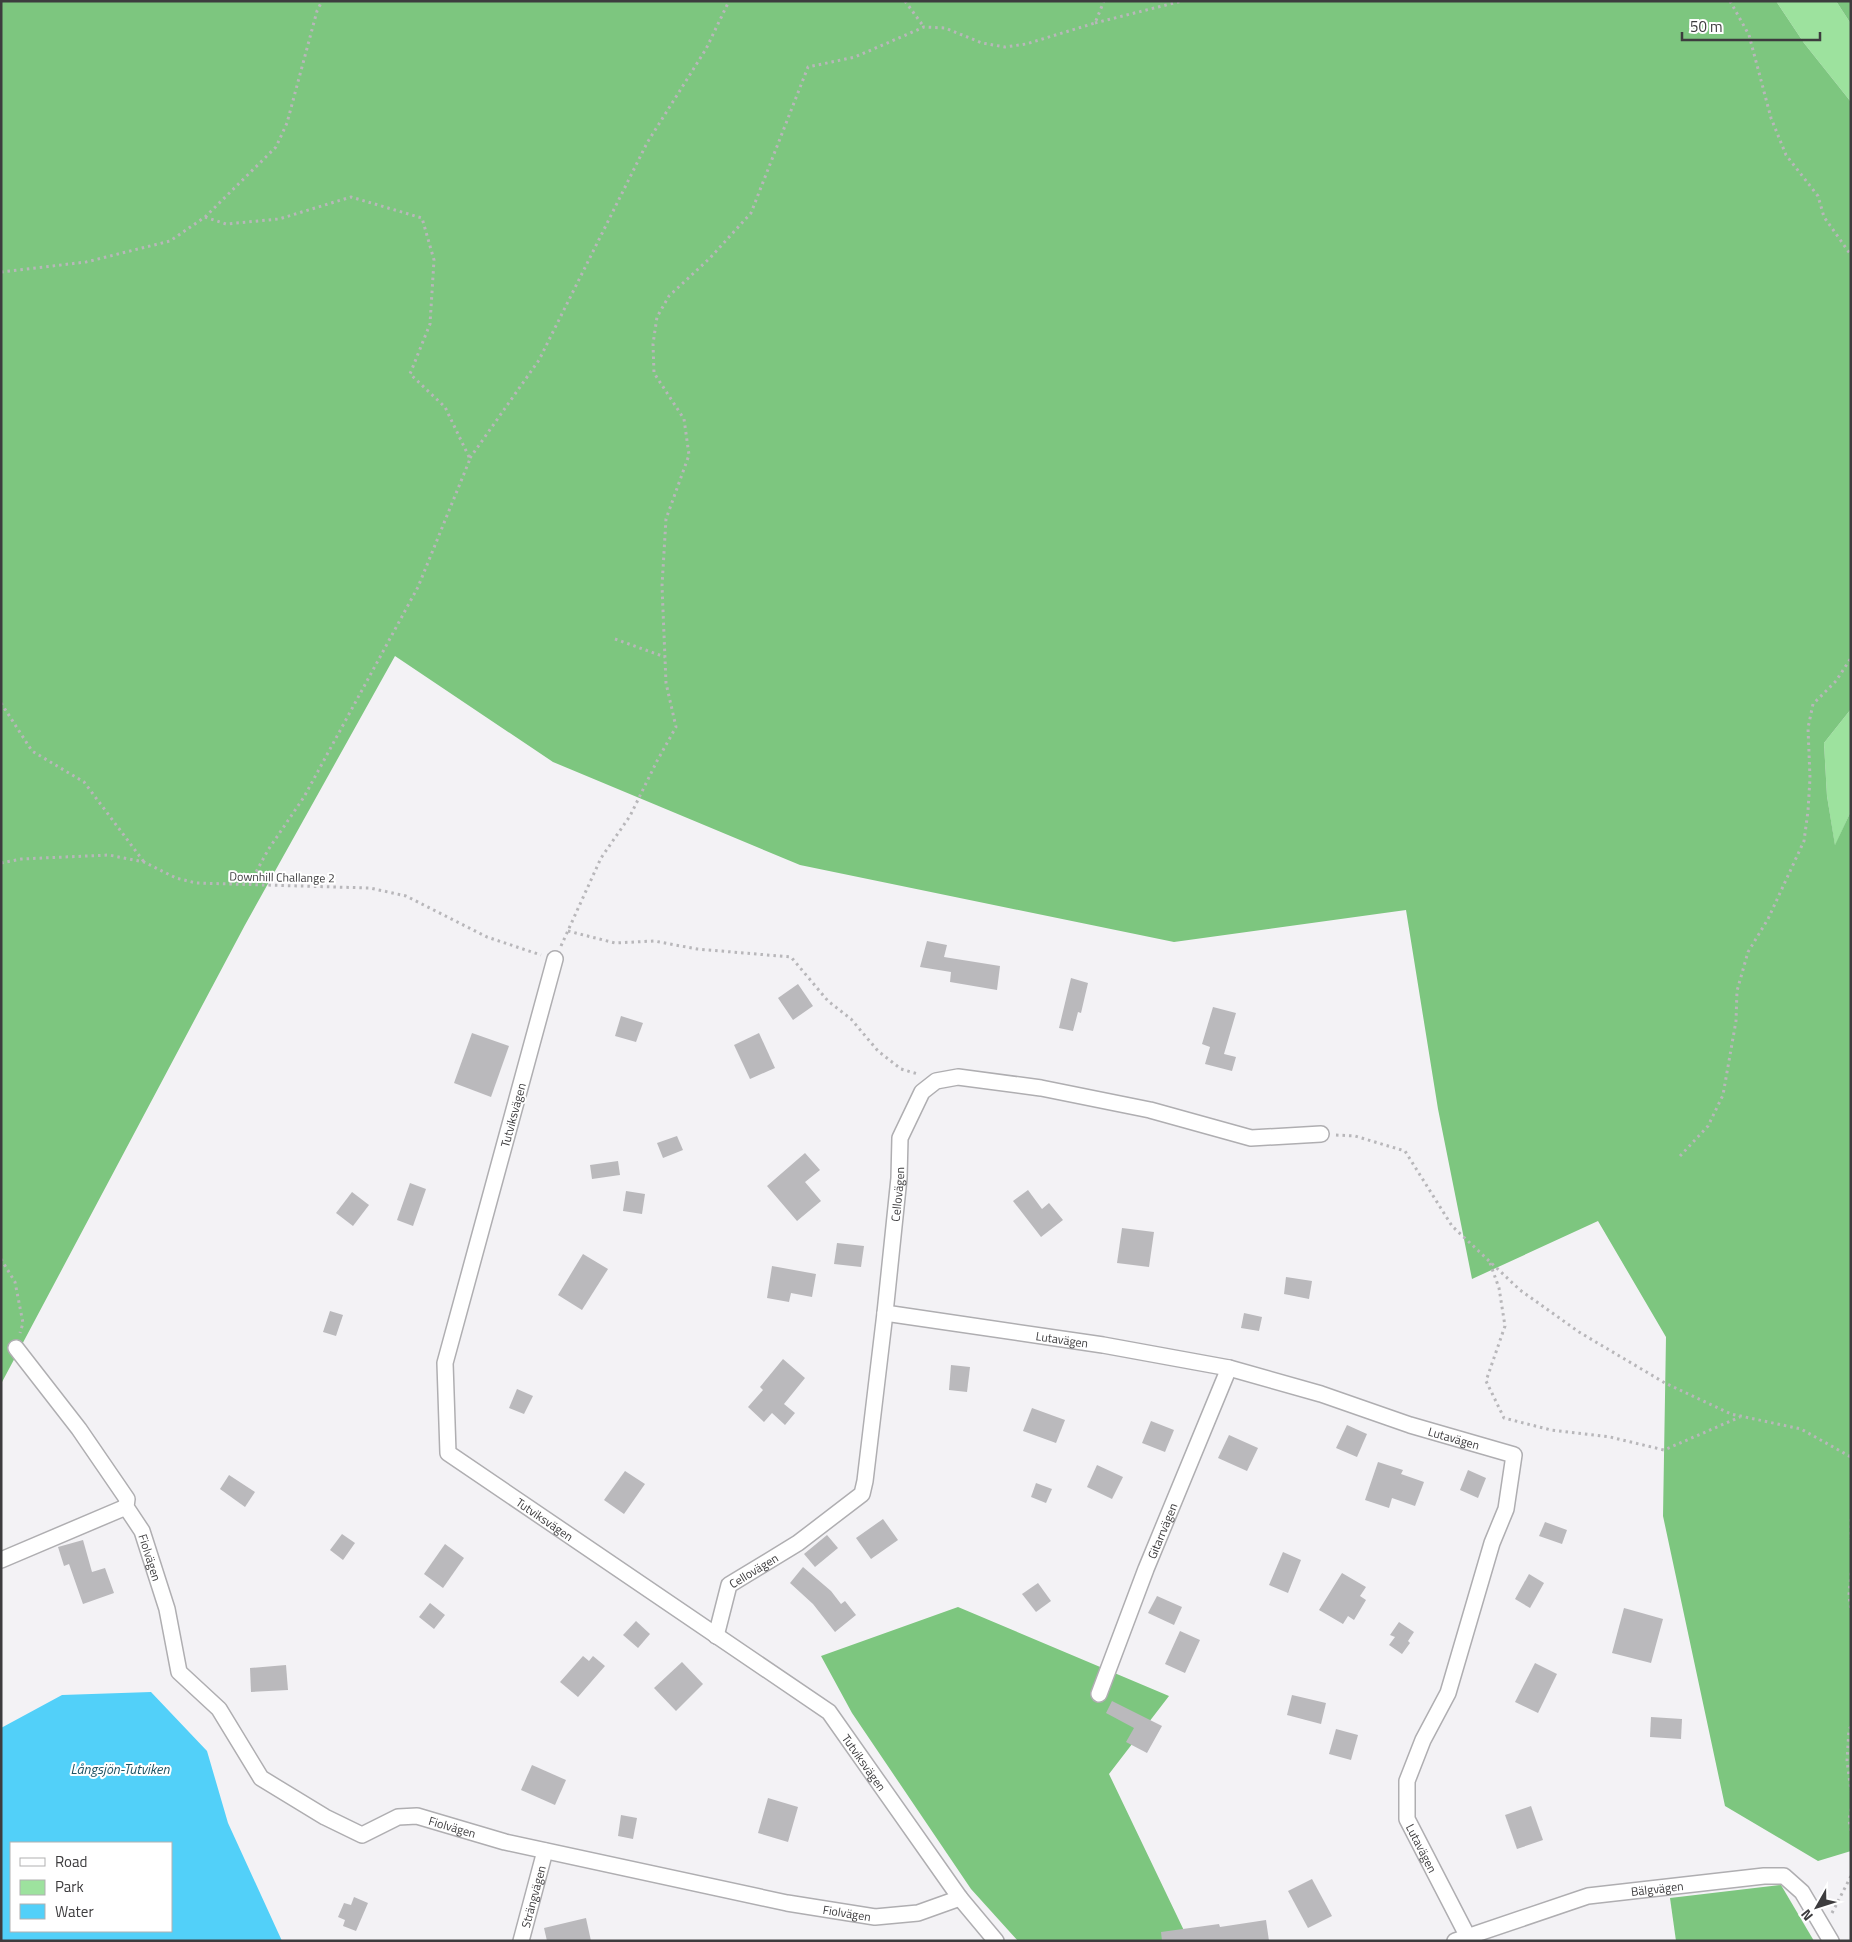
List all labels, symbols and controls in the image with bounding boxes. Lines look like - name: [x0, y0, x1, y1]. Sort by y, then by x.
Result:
- scale bar: [1682, 10, 1820, 42]
- text: 50 m: [1690, 15, 1723, 38]
- street label: Downhill Challange 2: [229, 867, 335, 887]
- street label: Tutviksvägen: [495, 1081, 531, 1149]
- street label: Cellovägen: [885, 1167, 909, 1222]
- street label: Lutavägen: [1035, 1326, 1090, 1352]
- street label: Lutavägen: [1426, 1421, 1482, 1454]
- street label: Tutviksvägen: [512, 1493, 578, 1545]
- street label: Gitarrvägen: [1142, 1500, 1182, 1562]
- street label: Fiolvägen: [134, 1531, 167, 1583]
- street label: Cellovägen: [725, 1548, 782, 1593]
- street label: Tutviksvägen: [838, 1730, 891, 1795]
- water label: Långsjön-Tutviken: [71, 1758, 170, 1779]
- street label: Fiolvägen: [426, 1810, 478, 1842]
- street label: Lutavägen: [1401, 1820, 1442, 1876]
- legend: [10, 1842, 172, 1932]
- text: Road: [55, 1850, 87, 1873]
- street label: Strängvägen: [515, 1863, 550, 1930]
- text: Park: [55, 1875, 84, 1898]
- street label: Bälgvägen: [1630, 1876, 1684, 1901]
- north arrow: [1792, 1882, 1842, 1932]
- street label: Fiolvägen: [821, 1899, 872, 1926]
- text: Water: [55, 1900, 94, 1923]
- text: N: [1795, 1905, 1818, 1926]

